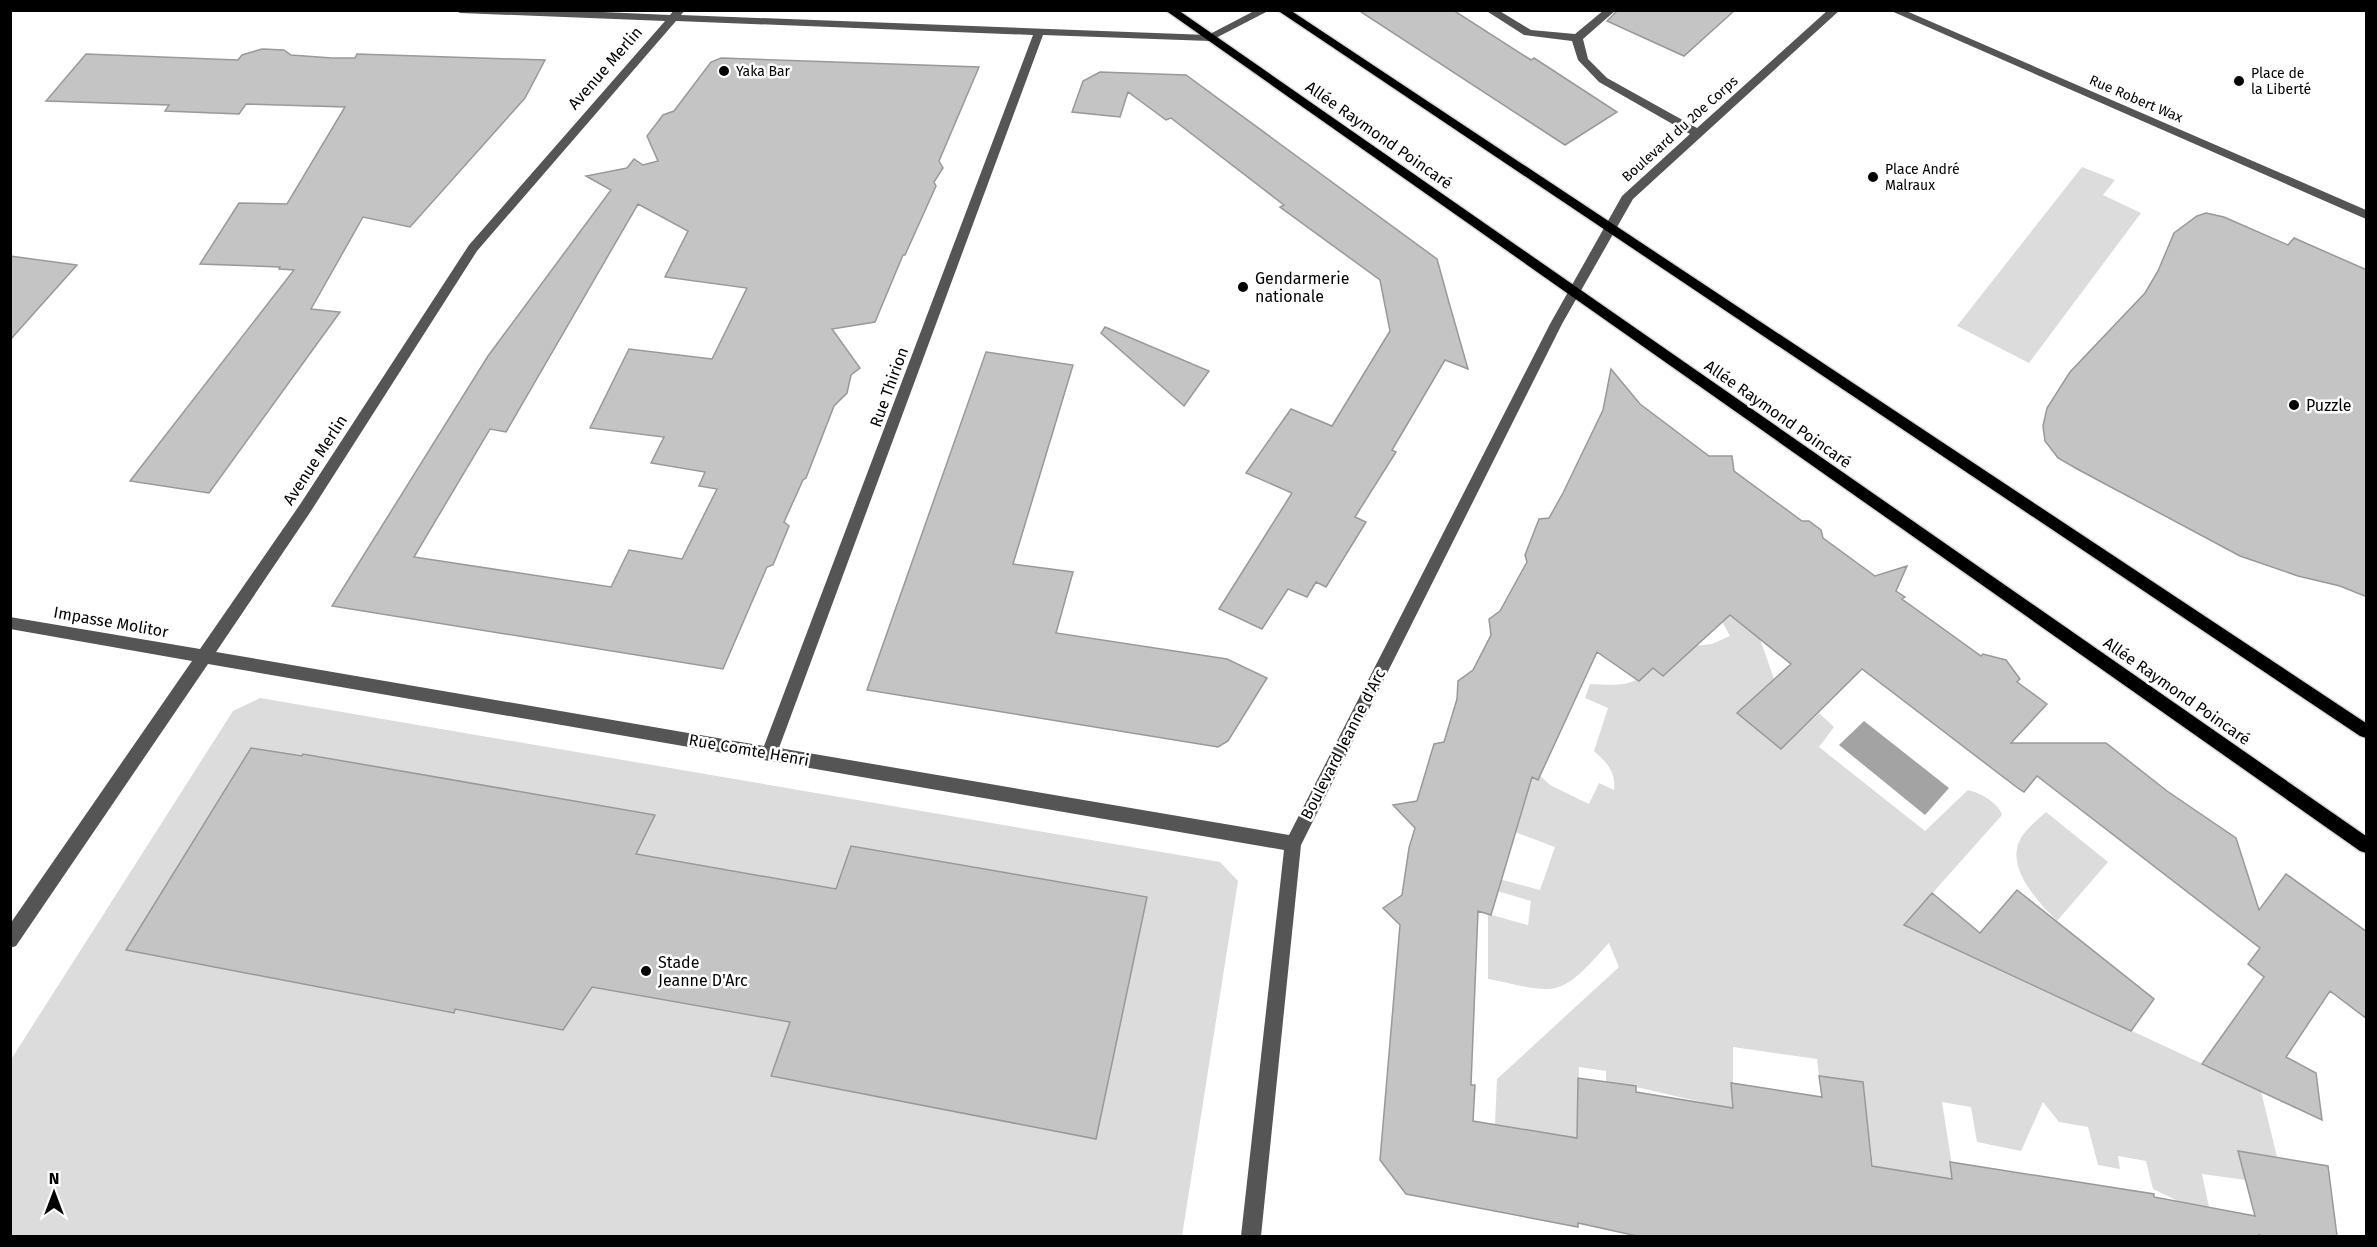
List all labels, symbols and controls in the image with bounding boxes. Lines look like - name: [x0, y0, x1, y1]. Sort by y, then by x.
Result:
- street label: Avenue Merlin: [564, 23, 646, 113]
- place label: Yaka Bar: [736, 63, 791, 80]
- marker: Yaka Bar: [717, 64, 731, 78]
- place label: Place de la Liberté: [2251, 65, 2311, 98]
- street label: Boulevard du 20e Corps: [1619, 72, 1742, 186]
- street label: Rue Robert Wax: [2087, 72, 2186, 126]
- marker: Place de la Liberté: [2232, 74, 2246, 88]
- street label: Allée Raymond Poincaré: [1302, 77, 1456, 193]
- place label: Place André Malraux: [1885, 161, 1960, 194]
- marker: Place André Malraux: [1866, 170, 1880, 184]
- place label: Gendarmerie nationale: [1255, 269, 1349, 306]
- marker: Gendarmerie nationale: [1236, 280, 1250, 294]
- street label: Rue Thirion: [866, 345, 912, 429]
- street label: Allée Raymond Poincaré: [1701, 356, 1855, 472]
- place label: Puzzle: [2306, 396, 2352, 415]
- marker: Puzzle: [2287, 398, 2301, 412]
- street label: Avenue Merlin: [279, 412, 351, 508]
- street label: Impasse Molitor: [52, 603, 171, 642]
- street label: Allée Raymond Poincaré: [2100, 633, 2254, 749]
- street label: Boulevard Jeanne d'Arc: [1297, 665, 1389, 822]
- street label: Rue Comte Henri: [687, 730, 811, 770]
- place label: Stade Jeanne D'Arc: [658, 953, 748, 990]
- marker: Stade Jeanne D'Arc: [639, 964, 653, 978]
- north arrow: [24, 1163, 84, 1223]
- text: N: [49, 1169, 59, 1188]

